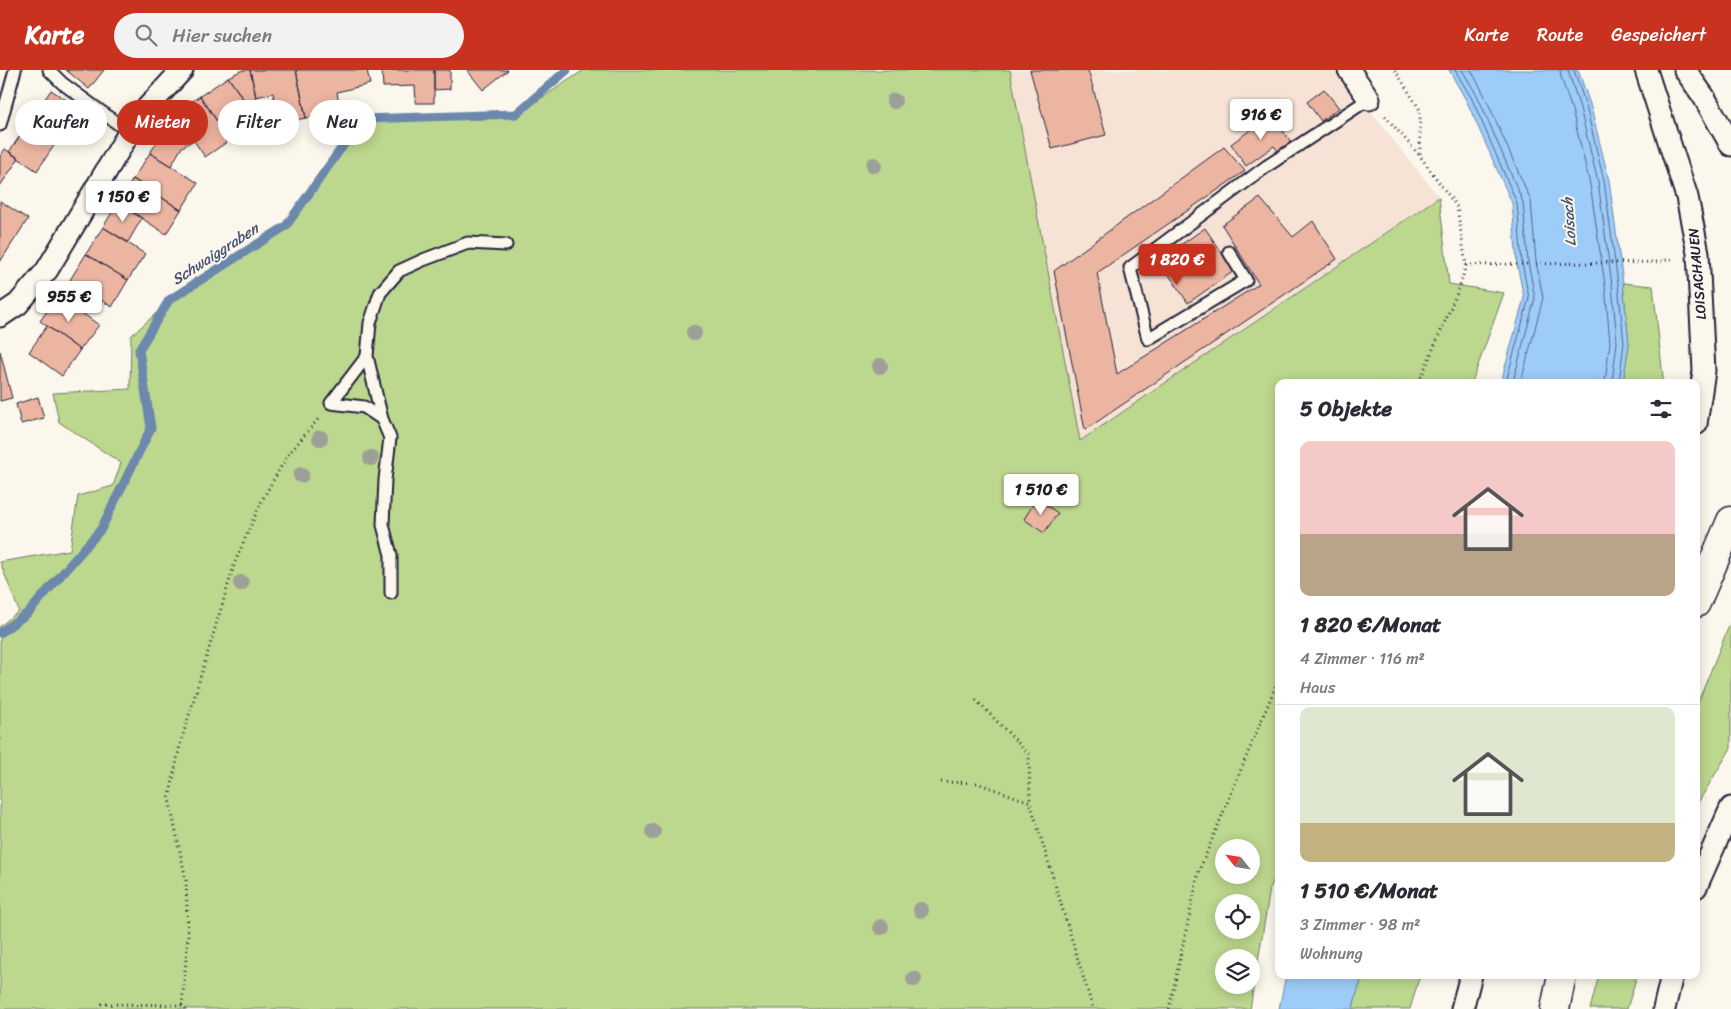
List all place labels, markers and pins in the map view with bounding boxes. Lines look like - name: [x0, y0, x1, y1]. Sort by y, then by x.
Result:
- pin: 916 €: [1226, 98, 1296, 141]
- pin: 1 150 €: [77, 180, 169, 223]
- pin: 1 820 €: [1131, 244, 1223, 286]
- pin: 955 €: [34, 280, 104, 323]
- pin: 1 510 €: [995, 474, 1087, 516]

